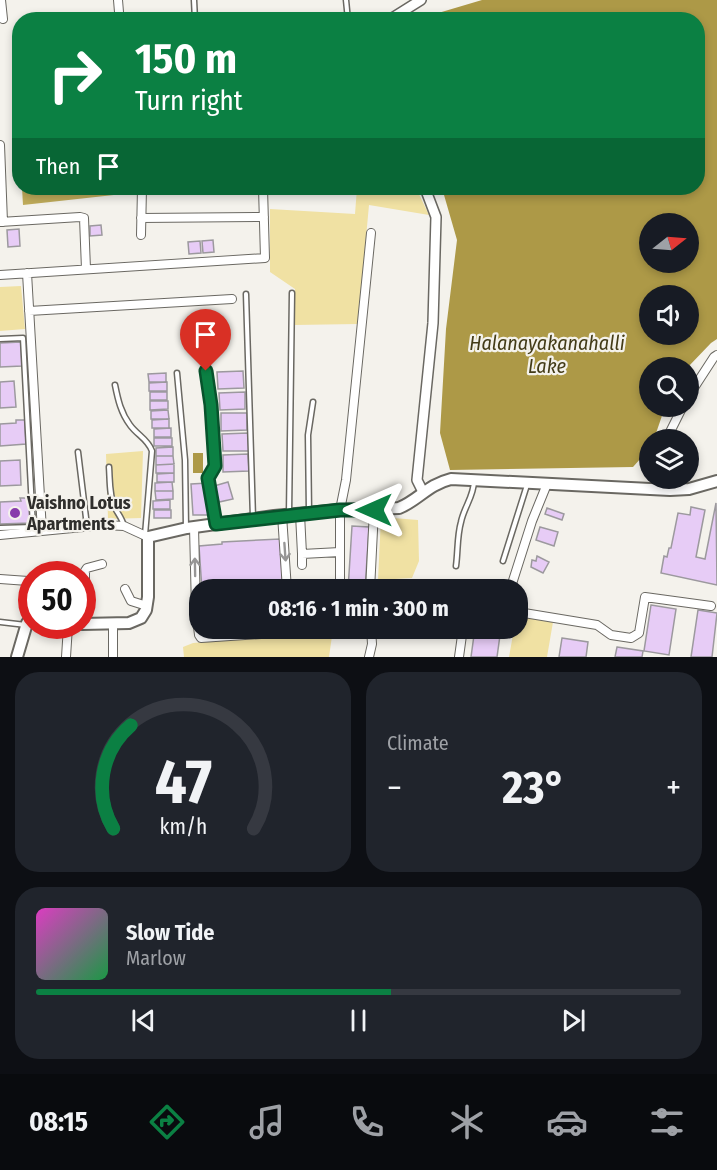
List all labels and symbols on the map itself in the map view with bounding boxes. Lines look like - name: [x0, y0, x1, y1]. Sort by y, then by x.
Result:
- north arrow: [639, 213, 699, 273]
- pin: [180, 309, 231, 371]
- water label: Halanayakanahalli Lake: [469, 331, 625, 378]
- position arrow: [342, 478, 406, 542]
- place label: Vaishno Lotus Apartments: [26, 492, 131, 535]
- marker: Vaishno Lotus Apartments: [8, 506, 22, 520]
- one-way arrow: [279, 542, 290, 562]
- one-way arrow: [189, 557, 201, 577]
- speed limit sign: 50: [18, 561, 96, 639]

